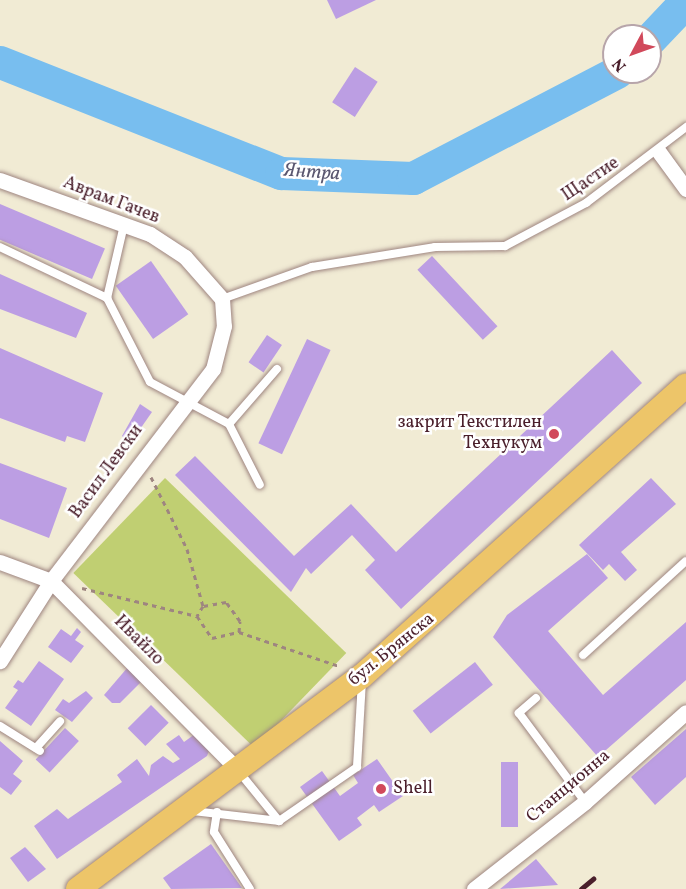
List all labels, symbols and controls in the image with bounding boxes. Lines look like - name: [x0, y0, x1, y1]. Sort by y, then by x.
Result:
- north arrow: [602, 24, 662, 84]
- text: N: [608, 53, 632, 76]
- street label: Щастие: [558, 153, 624, 207]
- water label: Янтра: [283, 159, 341, 187]
- street label: Аврам Гачев: [60, 173, 162, 229]
- place label: закрит Текстилен Технукум: [397, 413, 542, 456]
- street label: Васил Левски: [66, 421, 148, 523]
- marker: закрит Текстилен Технукум: [547, 427, 561, 441]
- street label: бул. Брянска: [345, 609, 439, 691]
- street label: Ивайло: [108, 611, 168, 671]
- street label: Станционна: [523, 746, 615, 828]
- place label: Shell: [393, 778, 433, 800]
- marker: Shell: [374, 782, 388, 796]

